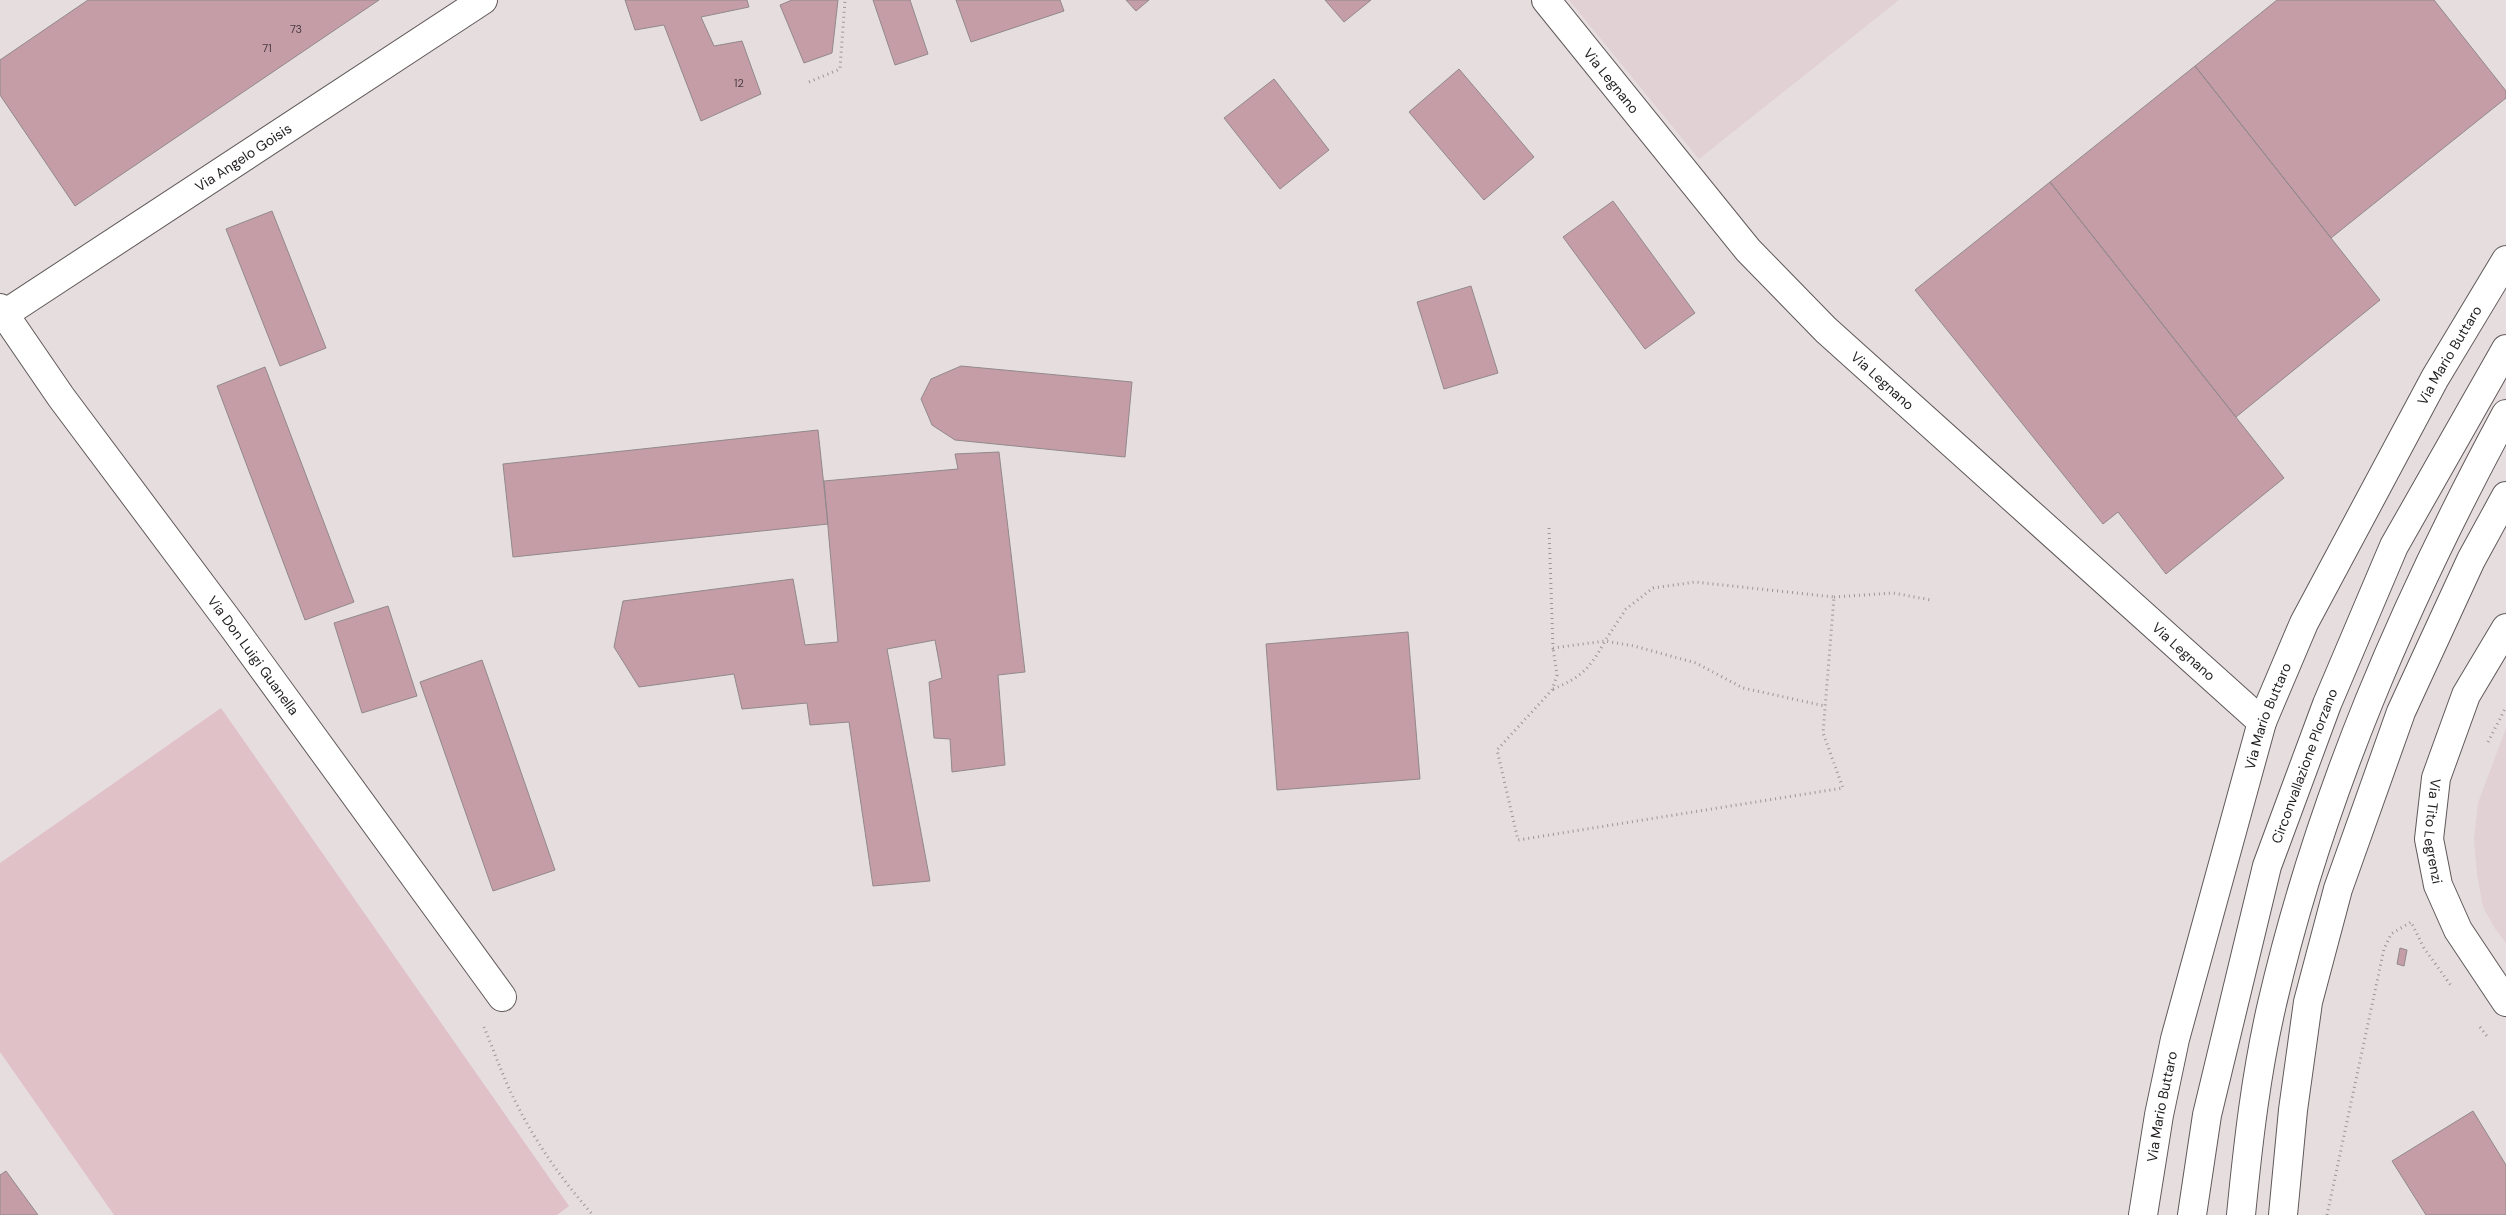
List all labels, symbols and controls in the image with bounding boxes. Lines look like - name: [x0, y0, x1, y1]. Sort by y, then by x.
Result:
- house number: 73: [290, 22, 302, 36]
- house number: 71: [262, 41, 272, 55]
- street label: Via Legnano: [1580, 45, 1643, 117]
- house number: 12: [734, 76, 744, 90]
- street label: Via Angelo Goisis: [192, 119, 295, 196]
- street label: Via Mario Buttaro: [2413, 302, 2486, 408]
- street label: Via Legnano: [1847, 348, 1918, 414]
- street label: Via Don Luigi Guanella: [204, 592, 303, 719]
- street label: Via Legnano: [2148, 618, 2219, 685]
- street label: Via Mario Buttaro: [2240, 660, 2295, 772]
- street label: Circonvallazione Plorzano: [2267, 686, 2342, 846]
- street label: Via Tito Legrenzi: [2420, 778, 2447, 885]
- street label: Via Mario Buttaro: [2143, 1050, 2181, 1163]

